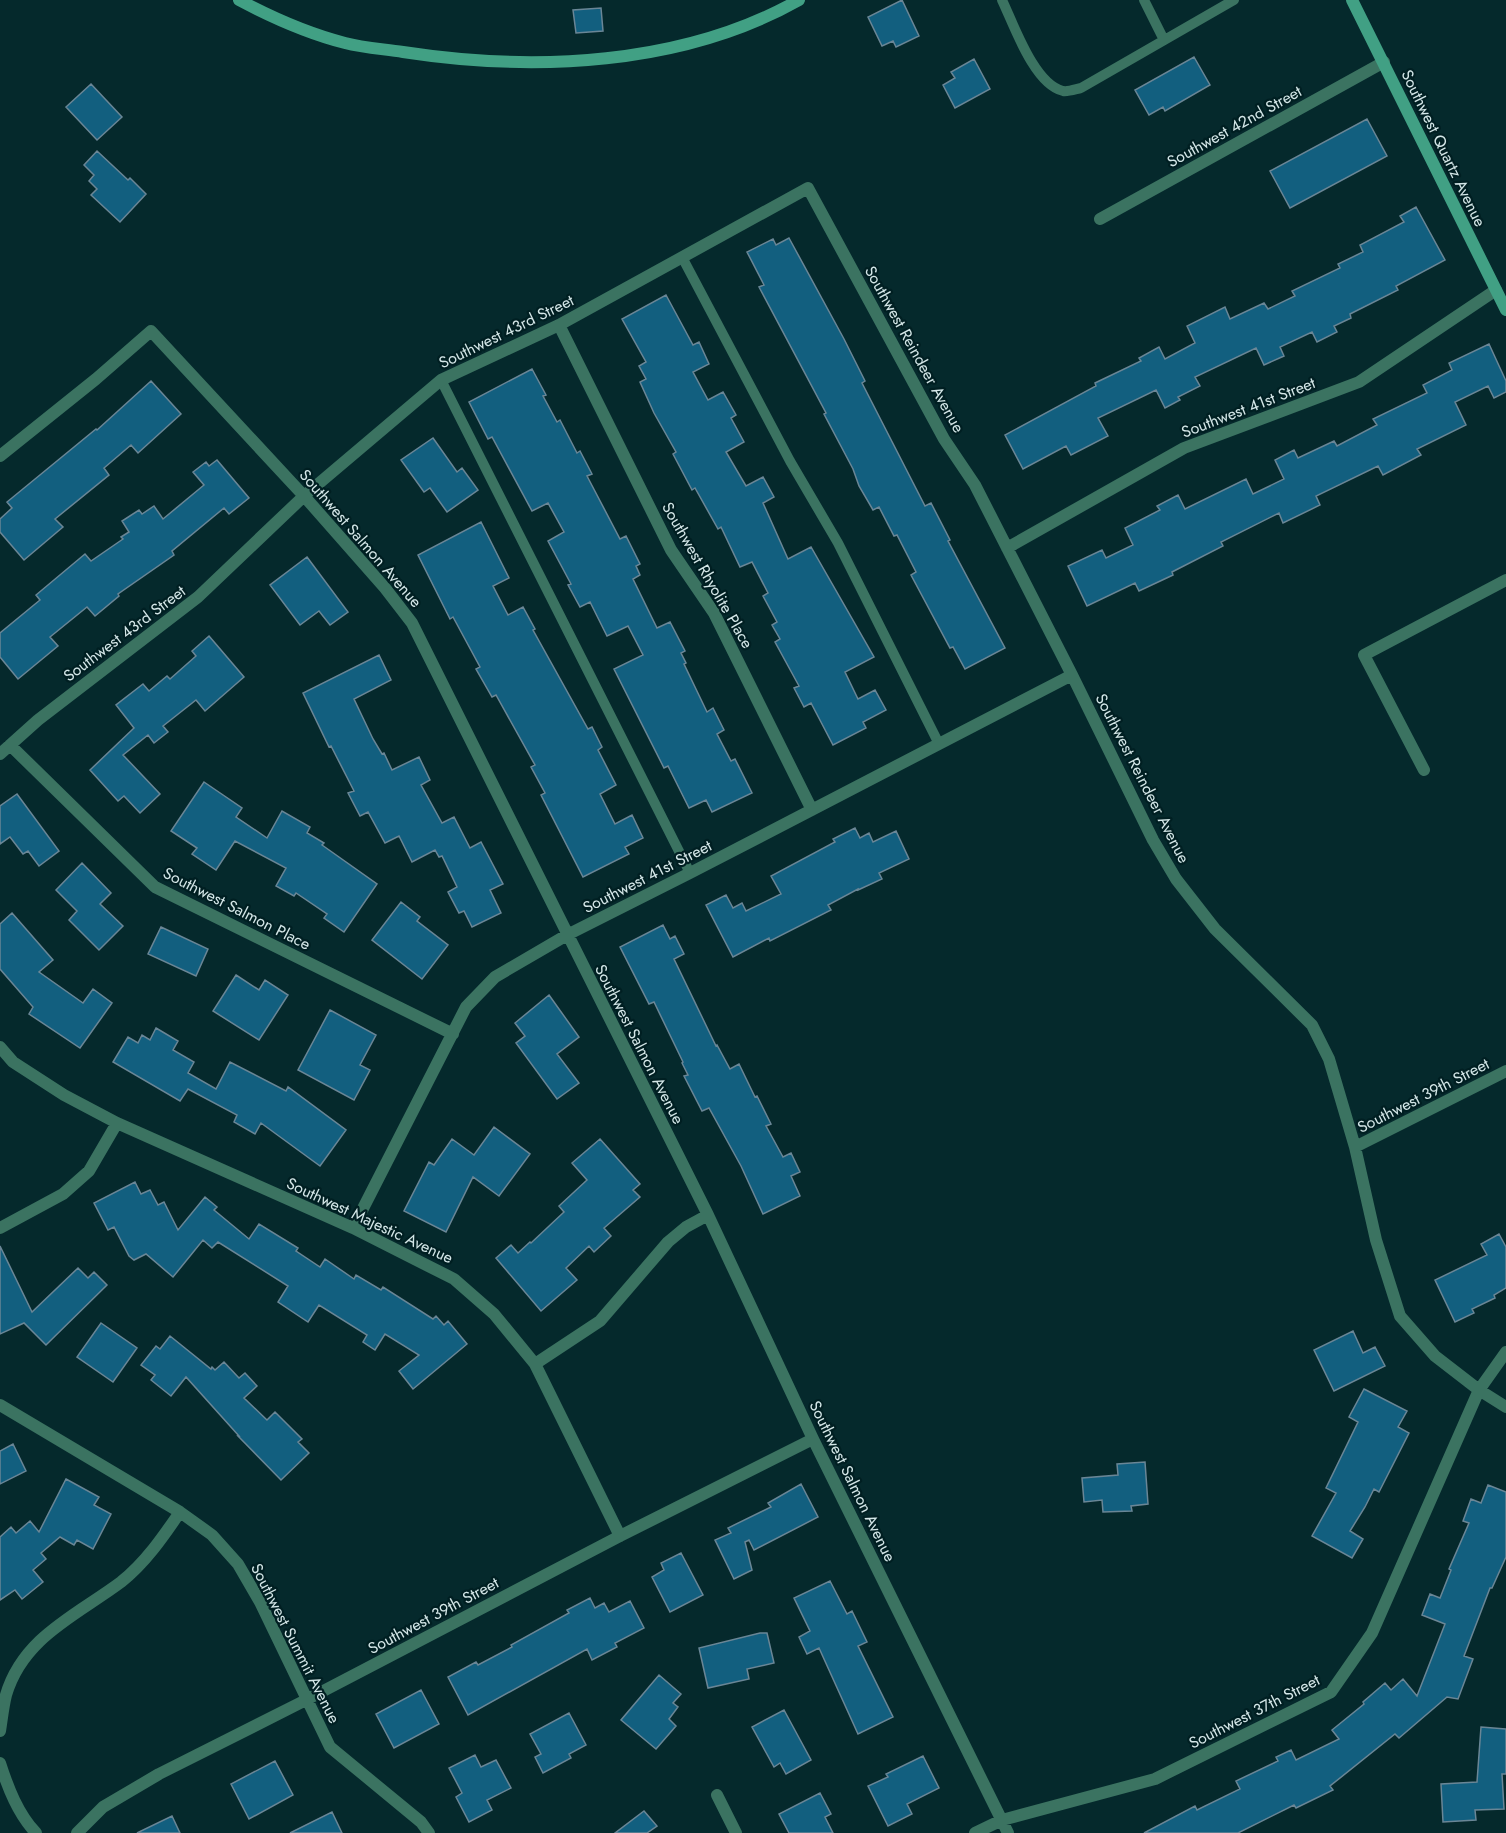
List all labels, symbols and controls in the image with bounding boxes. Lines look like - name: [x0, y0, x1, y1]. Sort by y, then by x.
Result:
- street label: Southwest Quartz Avenue: [1395, 66, 1492, 231]
- street label: Southwest 42nd Street: [1163, 80, 1306, 173]
- street label: Southwest Reindeer Avenue: [859, 262, 970, 437]
- street label: Southwest 43rd Street: [435, 289, 578, 374]
- street label: Southwest 41st Street: [1178, 371, 1319, 444]
- street label: Southwest Salmon Avenue: [294, 464, 427, 612]
- street label: Southwest Rhyolite Place: [656, 498, 759, 653]
- street label: Southwest 43rd Street: [58, 580, 190, 687]
- street label: Southwest Reindeer Avenue: [1090, 689, 1195, 867]
- street label: Southwest 41st Street: [579, 834, 716, 919]
- street label: Southwest Salmon Place: [159, 861, 314, 956]
- street label: Southwest Salmon Avenue: [589, 960, 690, 1128]
- street label: Southwest 39th Street: [1353, 1052, 1493, 1139]
- street label: Southwest Majestic Avenue: [283, 1172, 457, 1269]
- street label: Southwest Salmon Avenue: [804, 1397, 902, 1566]
- street label: Southwest Summit Avenue: [245, 1559, 346, 1727]
- street label: Southwest 39th Street: [364, 1571, 503, 1660]
- street label: Southwest 37th Street: [1185, 1668, 1324, 1754]

